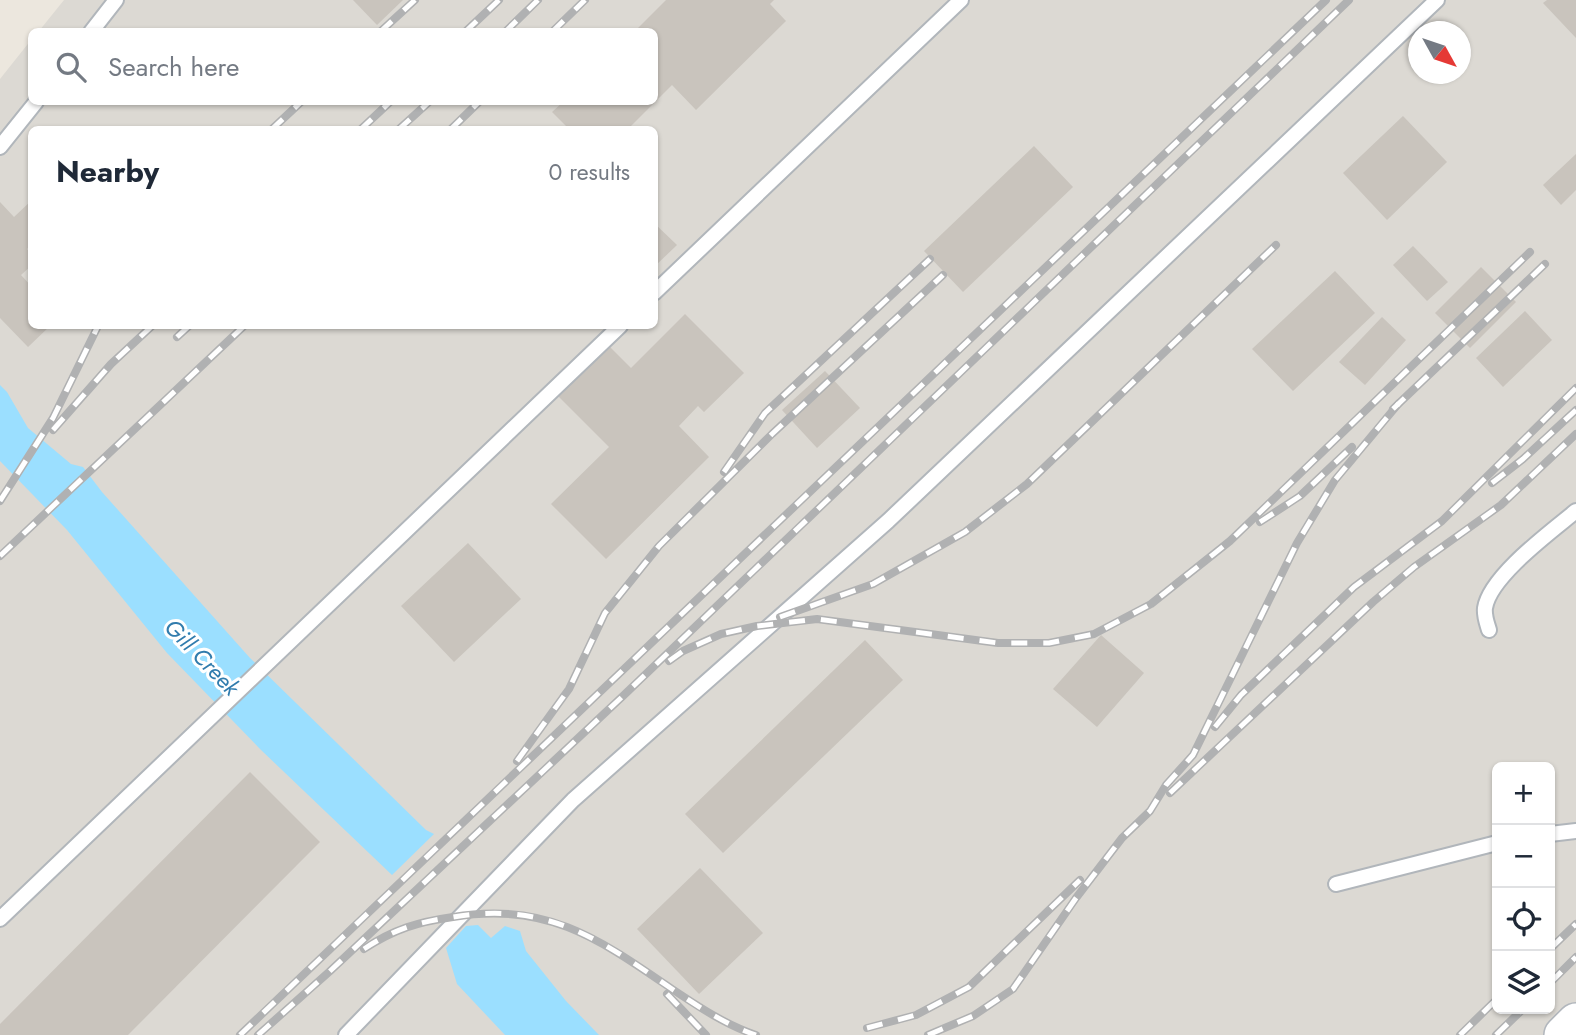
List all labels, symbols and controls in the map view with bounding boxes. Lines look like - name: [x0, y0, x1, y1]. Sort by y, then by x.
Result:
- north arrow: [1408, 21, 1471, 84]
- search box: [28, 28, 658, 105]
- icon: search: [52, 48, 90, 86]
- text: Search here: [108, 48, 240, 86]
- text: Nearby: [56, 150, 159, 193]
- text: 0 results: [548, 155, 630, 189]
- water label: Gill Creek: [157, 611, 248, 704]
- map controls: [1492, 762, 1555, 1014]
- button: +: [1492, 762, 1555, 825]
- button: −: [1492, 825, 1555, 888]
- button: locate: [1492, 888, 1555, 951]
- button: layers: [1492, 951, 1555, 1014]

